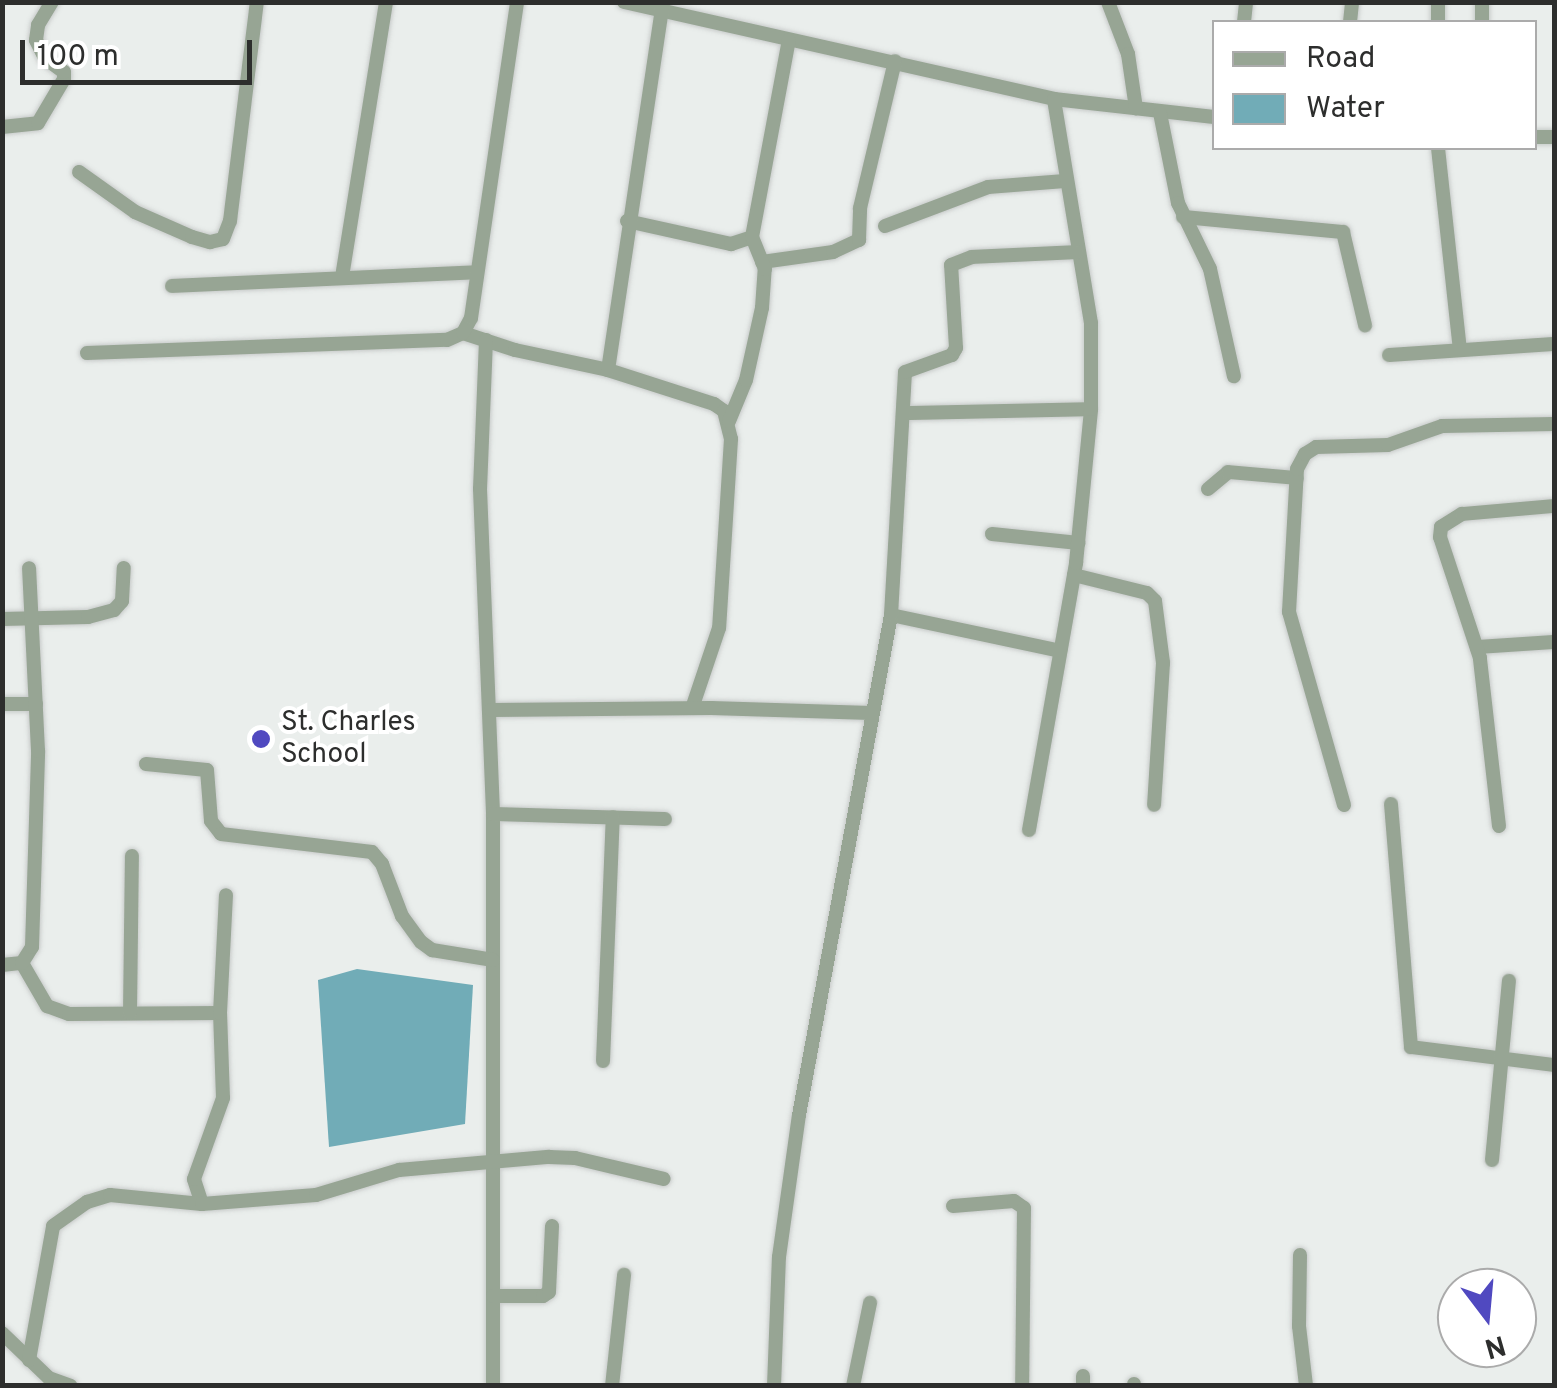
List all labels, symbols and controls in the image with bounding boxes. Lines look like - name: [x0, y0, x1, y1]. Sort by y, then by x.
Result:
- scale bar: [25, 20, 258, 82]
- legend: [1212, 20, 1537, 150]
- text: 100 m: [37, 39, 119, 76]
- text: Road: [1306, 41, 1375, 78]
- text: Water: [1306, 91, 1385, 128]
- place label: St. Charles School: [281, 706, 416, 772]
- marker: St. Charles School: [250, 728, 272, 750]
- north arrow: [1437, 1268, 1537, 1368]
- text: N: [1480, 1325, 1509, 1365]

